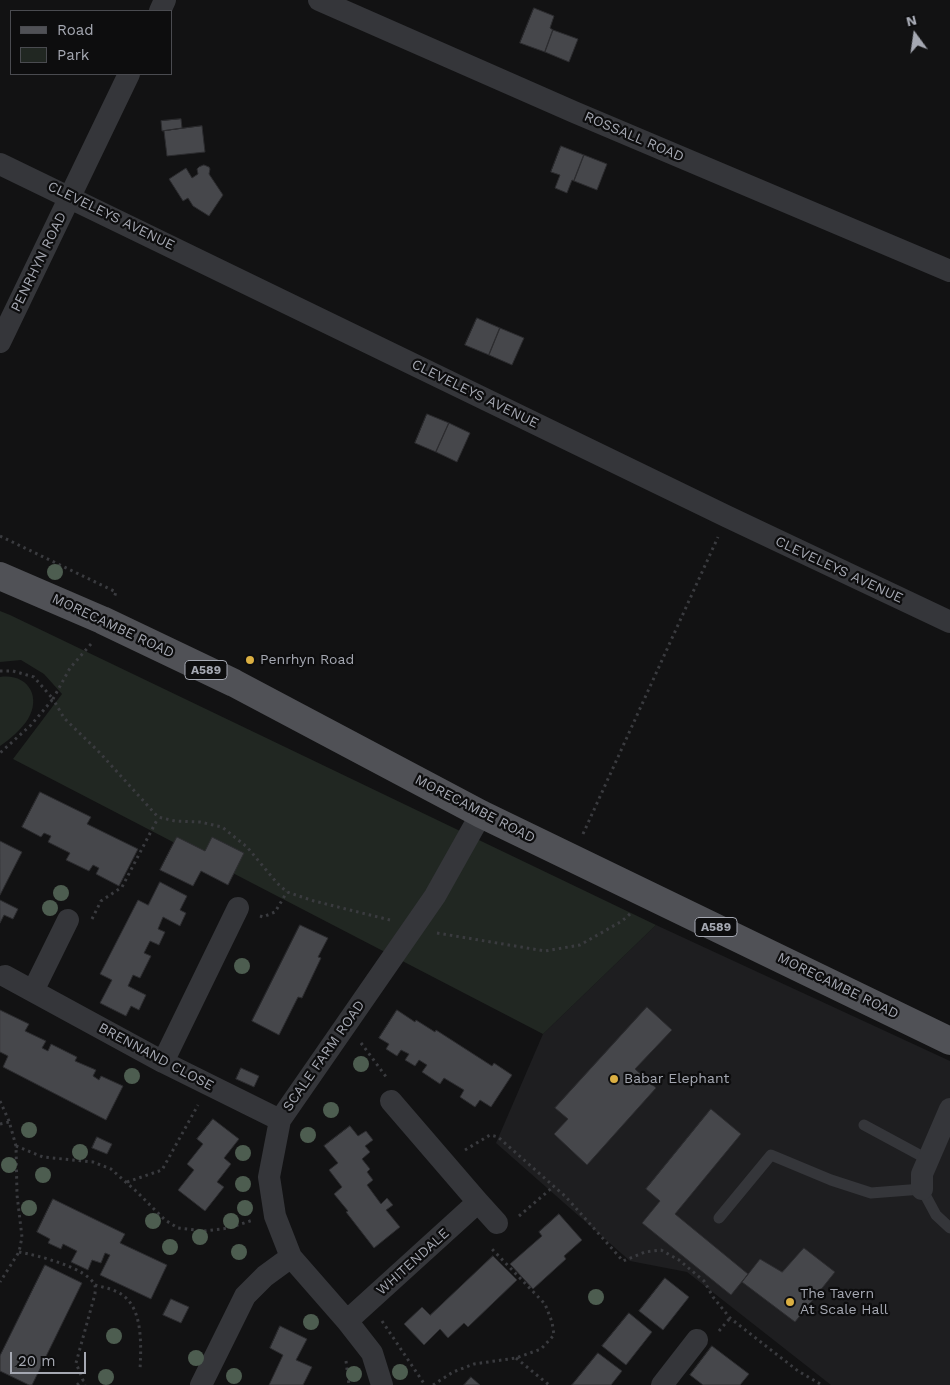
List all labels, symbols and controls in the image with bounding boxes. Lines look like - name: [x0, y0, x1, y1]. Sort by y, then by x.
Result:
- legend: [10, 10, 172, 75]
- north arrow: [890, 10, 940, 60]
- text: N: [904, 11, 918, 29]
- text: Road: [57, 21, 94, 39]
- text: Park: [57, 46, 89, 64]
- street label: ROSSALL ROAD: [581, 108, 687, 166]
- street label: CLEVELEYS AVENUE: [45, 178, 177, 254]
- street label: PENRHYN ROAD: [8, 209, 70, 315]
- street label: CLEVELEYS AVENUE: [409, 356, 541, 432]
- street label: CLEVELEYS AVENUE: [772, 533, 906, 607]
- street label: MORECAMBE ROAD: [49, 590, 177, 662]
- place label: Penrhyn Road: [260, 652, 354, 668]
- marker: Penrhyn Road: [244, 654, 256, 666]
- road number: A589: [185, 660, 227, 680]
- street label: MORECAMBE ROAD: [412, 771, 538, 847]
- road number: A589: [695, 918, 737, 936]
- street label: MORECAMBE ROAD: [775, 949, 901, 1023]
- street label: SCALE FARM ROAD: [279, 997, 369, 1115]
- street label: BRENNAND CLOSE: [95, 1019, 217, 1095]
- place label: Babar Elephant: [624, 1071, 729, 1087]
- marker: Babar Elephant: [608, 1073, 620, 1085]
- street label: WHITENDALE: [373, 1225, 453, 1299]
- place label: The Tavern At Scale Hall: [800, 1286, 888, 1318]
- marker: The Tavern At Scale Hall: [784, 1296, 796, 1308]
- scale bar: [12, 1342, 89, 1374]
- text: 20 m: [18, 1352, 56, 1370]

